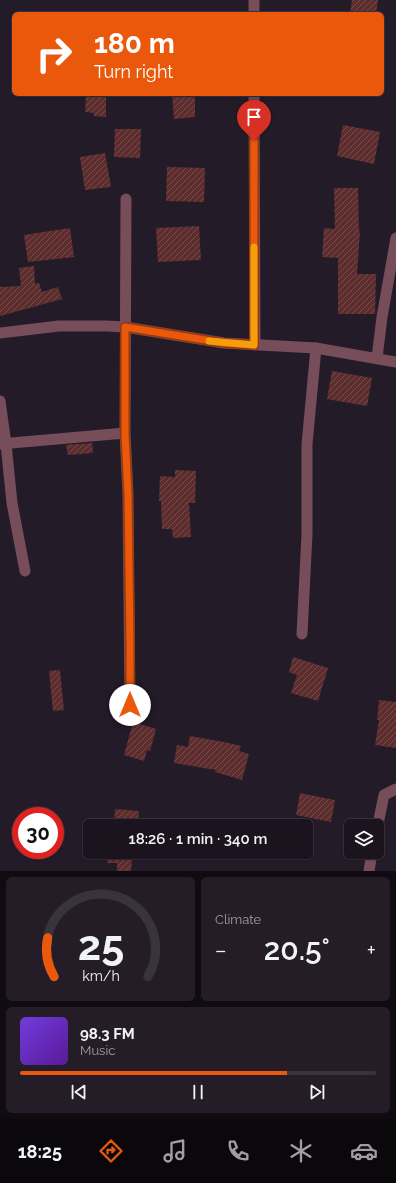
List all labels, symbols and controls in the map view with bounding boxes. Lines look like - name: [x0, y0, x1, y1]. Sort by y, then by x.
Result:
- text: 180 m: [94, 27, 175, 60]
- icon: right: [28, 28, 80, 80]
- text: Turn right: [94, 61, 173, 82]
- pin: [237, 100, 271, 141]
- icon: arrive: [243, 106, 265, 128]
- position arrow: [109, 684, 151, 726]
- speed limit sign: 30: [12, 807, 64, 859]
- map controls: [344, 819, 384, 859]
- button: layers: [344, 819, 384, 859]
- text: 18:26 · 1 min · 340 m: [129, 830, 267, 848]
- text: Climate: [215, 912, 261, 927]
- text: 25: [77, 921, 124, 970]
- text: 20.5°: [264, 932, 330, 967]
- text: −: [215, 937, 227, 963]
- text: +: [367, 937, 376, 963]
- text: km/h: [82, 968, 119, 984]
- text: 98.3 FM: [80, 1025, 135, 1043]
- text: Music: [80, 1043, 115, 1058]
- icon: previous: [68, 1081, 90, 1103]
- icon: pause: [187, 1081, 209, 1103]
- icon: next: [306, 1081, 328, 1103]
- icon: directions: [97, 1137, 125, 1165]
- icon: music: [161, 1137, 189, 1165]
- icon: phone: [224, 1137, 252, 1165]
- icon: climate: [287, 1137, 315, 1165]
- icon: car: [350, 1137, 378, 1165]
- text: 18:25: [18, 1141, 62, 1162]

